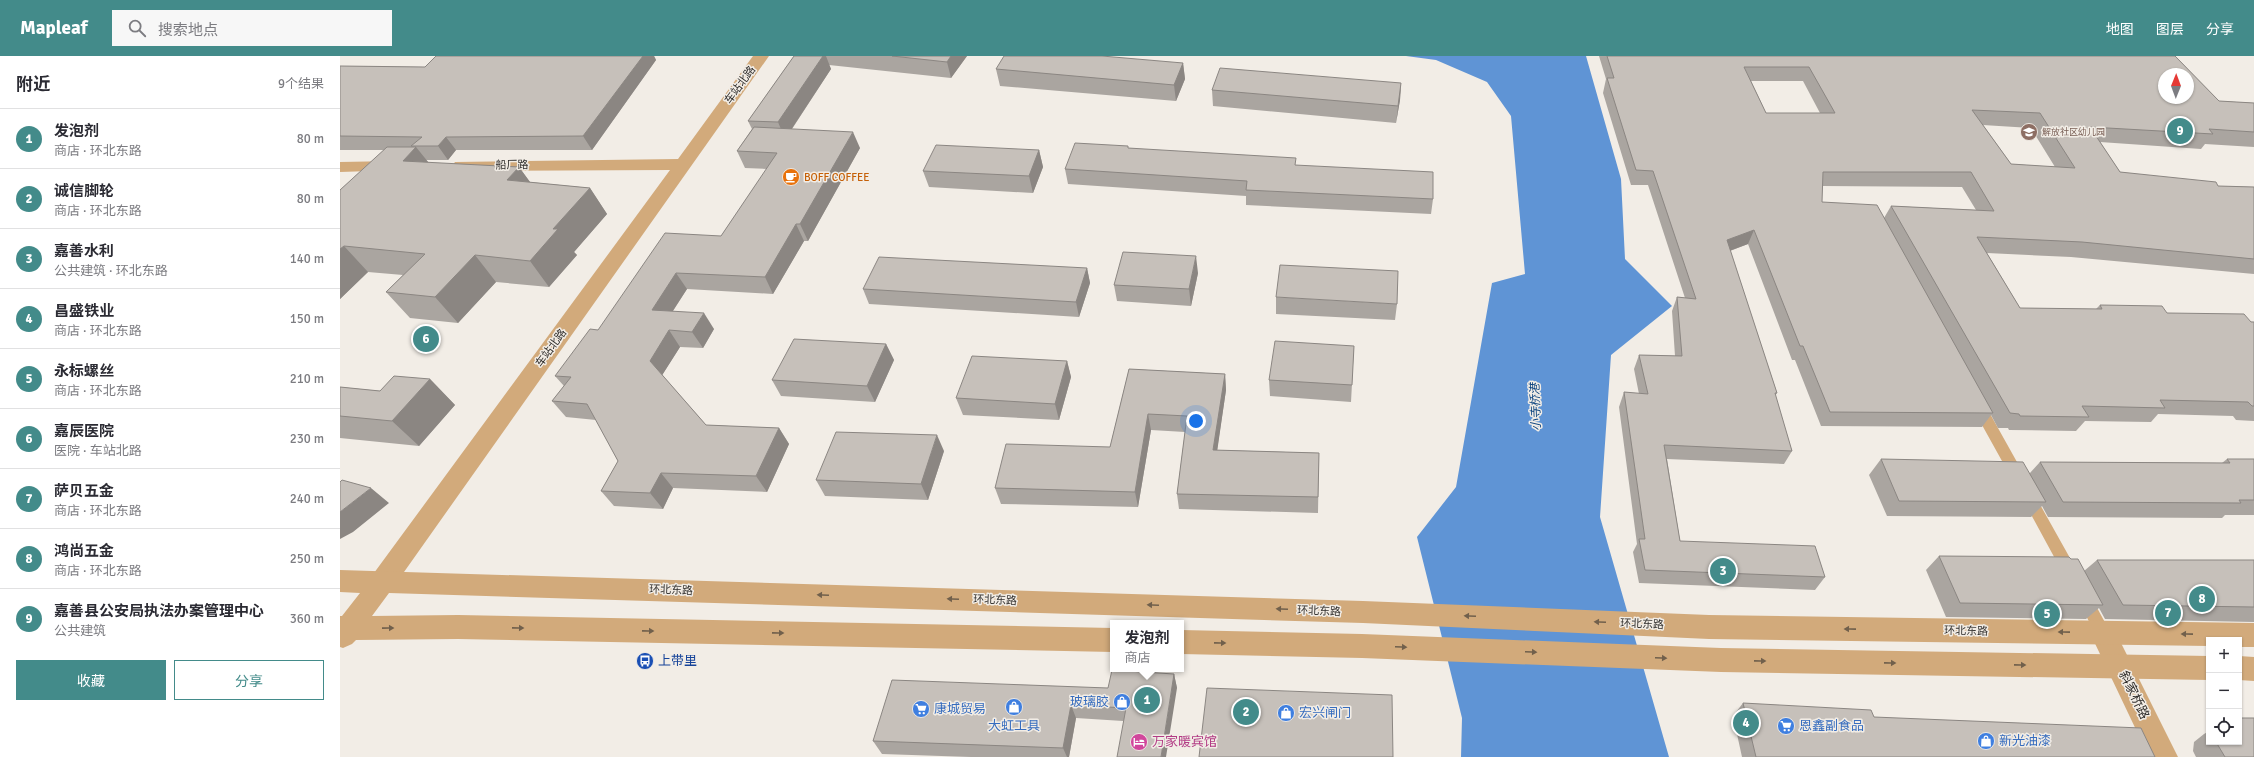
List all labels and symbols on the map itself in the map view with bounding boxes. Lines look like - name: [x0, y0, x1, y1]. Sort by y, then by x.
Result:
- street label: 车站北路: [722, 63, 758, 107]
- north arrow: [2158, 68, 2194, 104]
- pin: 9: [2167, 116, 2193, 146]
- school or university icon: 解放社区幼儿园: [2019, 122, 2039, 142]
- place label: 解放社区幼儿园: [2042, 127, 2105, 138]
- street label: 船厂路: [495, 158, 529, 172]
- cafe icon: BOFF COFFEE: [781, 167, 801, 187]
- place label: BOFF COFFEE: [804, 171, 869, 184]
- pin: 6: [413, 324, 439, 354]
- street label: 车站北路: [533, 326, 569, 370]
- water label: 小寺桥港: [1528, 381, 1544, 431]
- your location: [1186, 411, 1206, 431]
- pin: 3: [1710, 556, 1736, 586]
- street label: 环北东路: [649, 583, 693, 597]
- pin: 8: [2189, 584, 2215, 614]
- one-way arrow: [816, 592, 829, 598]
- street label: 环北东路: [973, 593, 1017, 607]
- one-way arrow: [946, 596, 959, 602]
- pin: 7: [2155, 598, 2181, 628]
- pin: 5: [2034, 599, 2060, 629]
- one-way arrow: [1147, 602, 1159, 609]
- street label: 环北东路: [1297, 604, 1341, 618]
- one-way arrow: [1276, 606, 1288, 613]
- one-way arrow: [1464, 613, 1476, 620]
- street label: 环北东路: [1620, 617, 1664, 631]
- one-way arrow: [1593, 619, 1606, 625]
- street label: 环北东路: [1944, 624, 1988, 638]
- one-way arrow: [382, 625, 395, 631]
- one-way arrow: [512, 625, 525, 631]
- one-way arrow: [1843, 626, 1856, 632]
- one-way arrow: [642, 627, 654, 634]
- one-way arrow: [2057, 629, 2070, 635]
- one-way arrow: [772, 630, 785, 636]
- one-way arrow: [2180, 631, 2193, 637]
- one-way arrow: [1214, 639, 1226, 646]
- one-way arrow: [1395, 644, 1408, 650]
- one-way arrow: [1525, 649, 1537, 656]
- bus stop icon: 上带里: [635, 651, 655, 671]
- place label: 上带里: [658, 653, 697, 669]
- one-way arrow: [1655, 654, 1667, 661]
- one-way arrow: [1754, 658, 1767, 664]
- one-way arrow: [1884, 660, 1897, 666]
- one-way arrow: [2014, 662, 2027, 668]
- street label: 斜家桥路: [2115, 668, 2153, 722]
- pin: 1: [1134, 685, 1160, 715]
- shop icon: 玻璃胶: [1112, 692, 1132, 712]
- place label: 玻璃胶: [1070, 694, 1109, 710]
- shop icon: 大虹工具: [1004, 697, 1024, 717]
- pin: 2: [1233, 697, 1259, 727]
- supermarket icon: 康城贸易: [911, 699, 931, 719]
- place label: 康城贸易: [934, 701, 986, 717]
- shop icon: 宏兴闸门: [1276, 703, 1296, 723]
- place label: 宏兴闸门: [1299, 705, 1351, 721]
- pin: 4: [1733, 708, 1759, 738]
- supermarket icon: 恩鑫副食品: [1776, 716, 1796, 736]
- place label: 大虹工具: [988, 718, 1040, 734]
- place label: 恩鑫副食品: [1799, 718, 1864, 734]
- shop icon: 新光油漆: [1976, 731, 1996, 751]
- hotel icon: 万家暖宾馆: [1129, 732, 1149, 752]
- place label: 新光油漆: [1999, 733, 2051, 749]
- place label: 万家暖宾馆: [1152, 734, 1217, 750]

